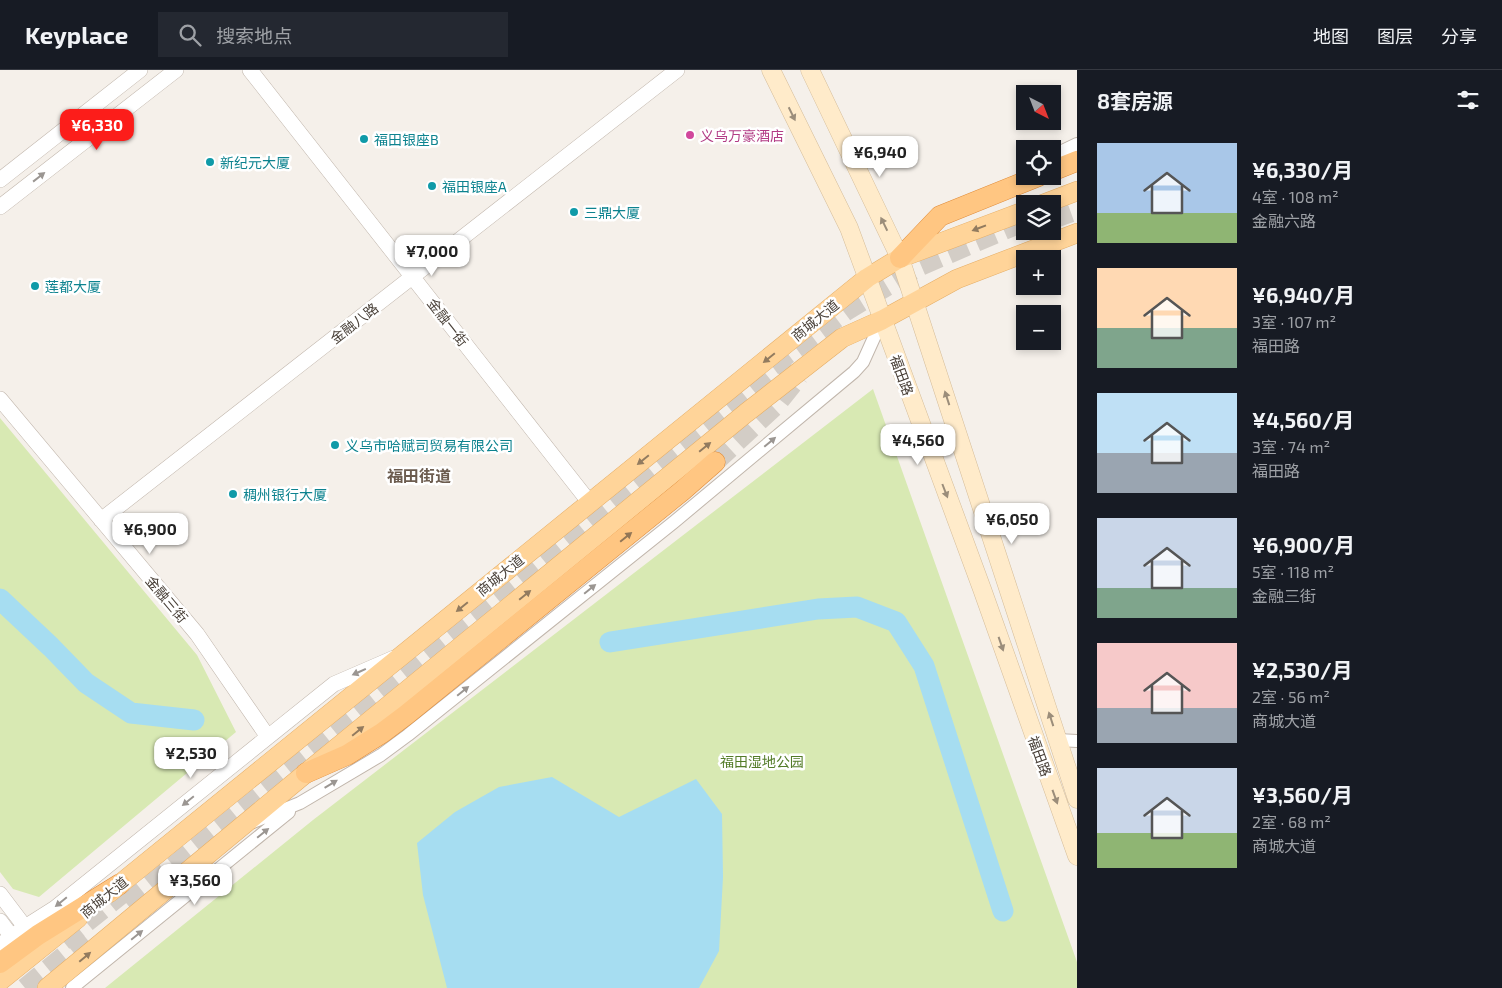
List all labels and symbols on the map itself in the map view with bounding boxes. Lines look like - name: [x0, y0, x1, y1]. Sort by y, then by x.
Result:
- north arrow: [1016, 85, 1061, 130]
- one-way arrow: [788, 107, 796, 121]
- pin: ¥6,330: [56, 108, 138, 151]
- place label: 义乌万豪酒店: [700, 127, 784, 144]
- marker: 义乌万豪酒店: [684, 129, 696, 141]
- place label: 福田银座B: [374, 131, 439, 148]
- marker: 福田银座B: [358, 133, 370, 145]
- pin: ¥6,940: [839, 136, 921, 178]
- place label: 新纪元大厦: [220, 154, 290, 171]
- marker: 新纪元大厦: [204, 156, 216, 168]
- one-way arrow: [32, 172, 45, 183]
- place label: 福田银座A: [442, 178, 507, 195]
- marker: 福田银座A: [426, 180, 438, 192]
- place label: 三鼎大厦: [584, 204, 640, 221]
- marker: 三鼎大厦: [568, 206, 580, 218]
- one-way arrow: [880, 217, 888, 231]
- one-way arrow: [972, 225, 987, 232]
- pin: ¥7,000: [391, 234, 473, 277]
- place label: 莲都大厦: [45, 278, 101, 295]
- marker: 莲都大厦: [29, 280, 41, 292]
- street label: 金融一街: [424, 295, 472, 349]
- street label: 商城大道: [788, 296, 842, 344]
- street label: 金融八路: [327, 299, 381, 347]
- one-way arrow: [763, 352, 776, 363]
- street label: 福田路: [887, 352, 917, 398]
- one-way arrow: [943, 390, 951, 405]
- pin: ¥4,560: [877, 424, 959, 466]
- place label: 义乌市哈赋司贸易有限公司: [345, 437, 513, 454]
- one-way arrow: [764, 437, 776, 448]
- marker: 义乌市哈赋司贸易有限公司: [329, 439, 341, 451]
- one-way arrow: [698, 442, 711, 453]
- one-way arrow: [636, 455, 649, 466]
- district label: 福田街道: [387, 466, 451, 485]
- one-way arrow: [941, 484, 949, 499]
- place label: 稠州银行大厦: [243, 486, 327, 503]
- marker: 稠州银行大厦: [227, 488, 239, 500]
- pin: ¥6,050: [971, 502, 1053, 545]
- pin: ¥6,900: [109, 512, 191, 555]
- one-way arrow: [619, 532, 632, 543]
- street label: 商城大道: [473, 551, 527, 599]
- street label: 金融三街: [142, 572, 192, 626]
- one-way arrow: [583, 584, 596, 595]
- one-way arrow: [518, 589, 531, 600]
- one-way arrow: [456, 601, 469, 612]
- one-way arrow: [997, 637, 1005, 652]
- one-way arrow: [352, 668, 367, 676]
- one-way arrow: [456, 685, 469, 696]
- one-way arrow: [1047, 712, 1054, 727]
- one-way arrow: [351, 725, 364, 736]
- street label: 福田路: [1025, 733, 1055, 779]
- pin: ¥2,530: [150, 736, 232, 779]
- park label: 福田湿地公园: [720, 753, 804, 770]
- one-way arrow: [324, 780, 337, 789]
- one-way arrow: [1051, 790, 1059, 805]
- one-way arrow: [182, 795, 195, 806]
- one-way arrow: [256, 827, 269, 838]
- pin: ¥3,560: [154, 864, 236, 906]
- street label: 商城大道: [77, 873, 131, 921]
- one-way arrow: [55, 897, 68, 908]
- one-way arrow: [130, 930, 143, 941]
- one-way arrow: [78, 951, 91, 962]

